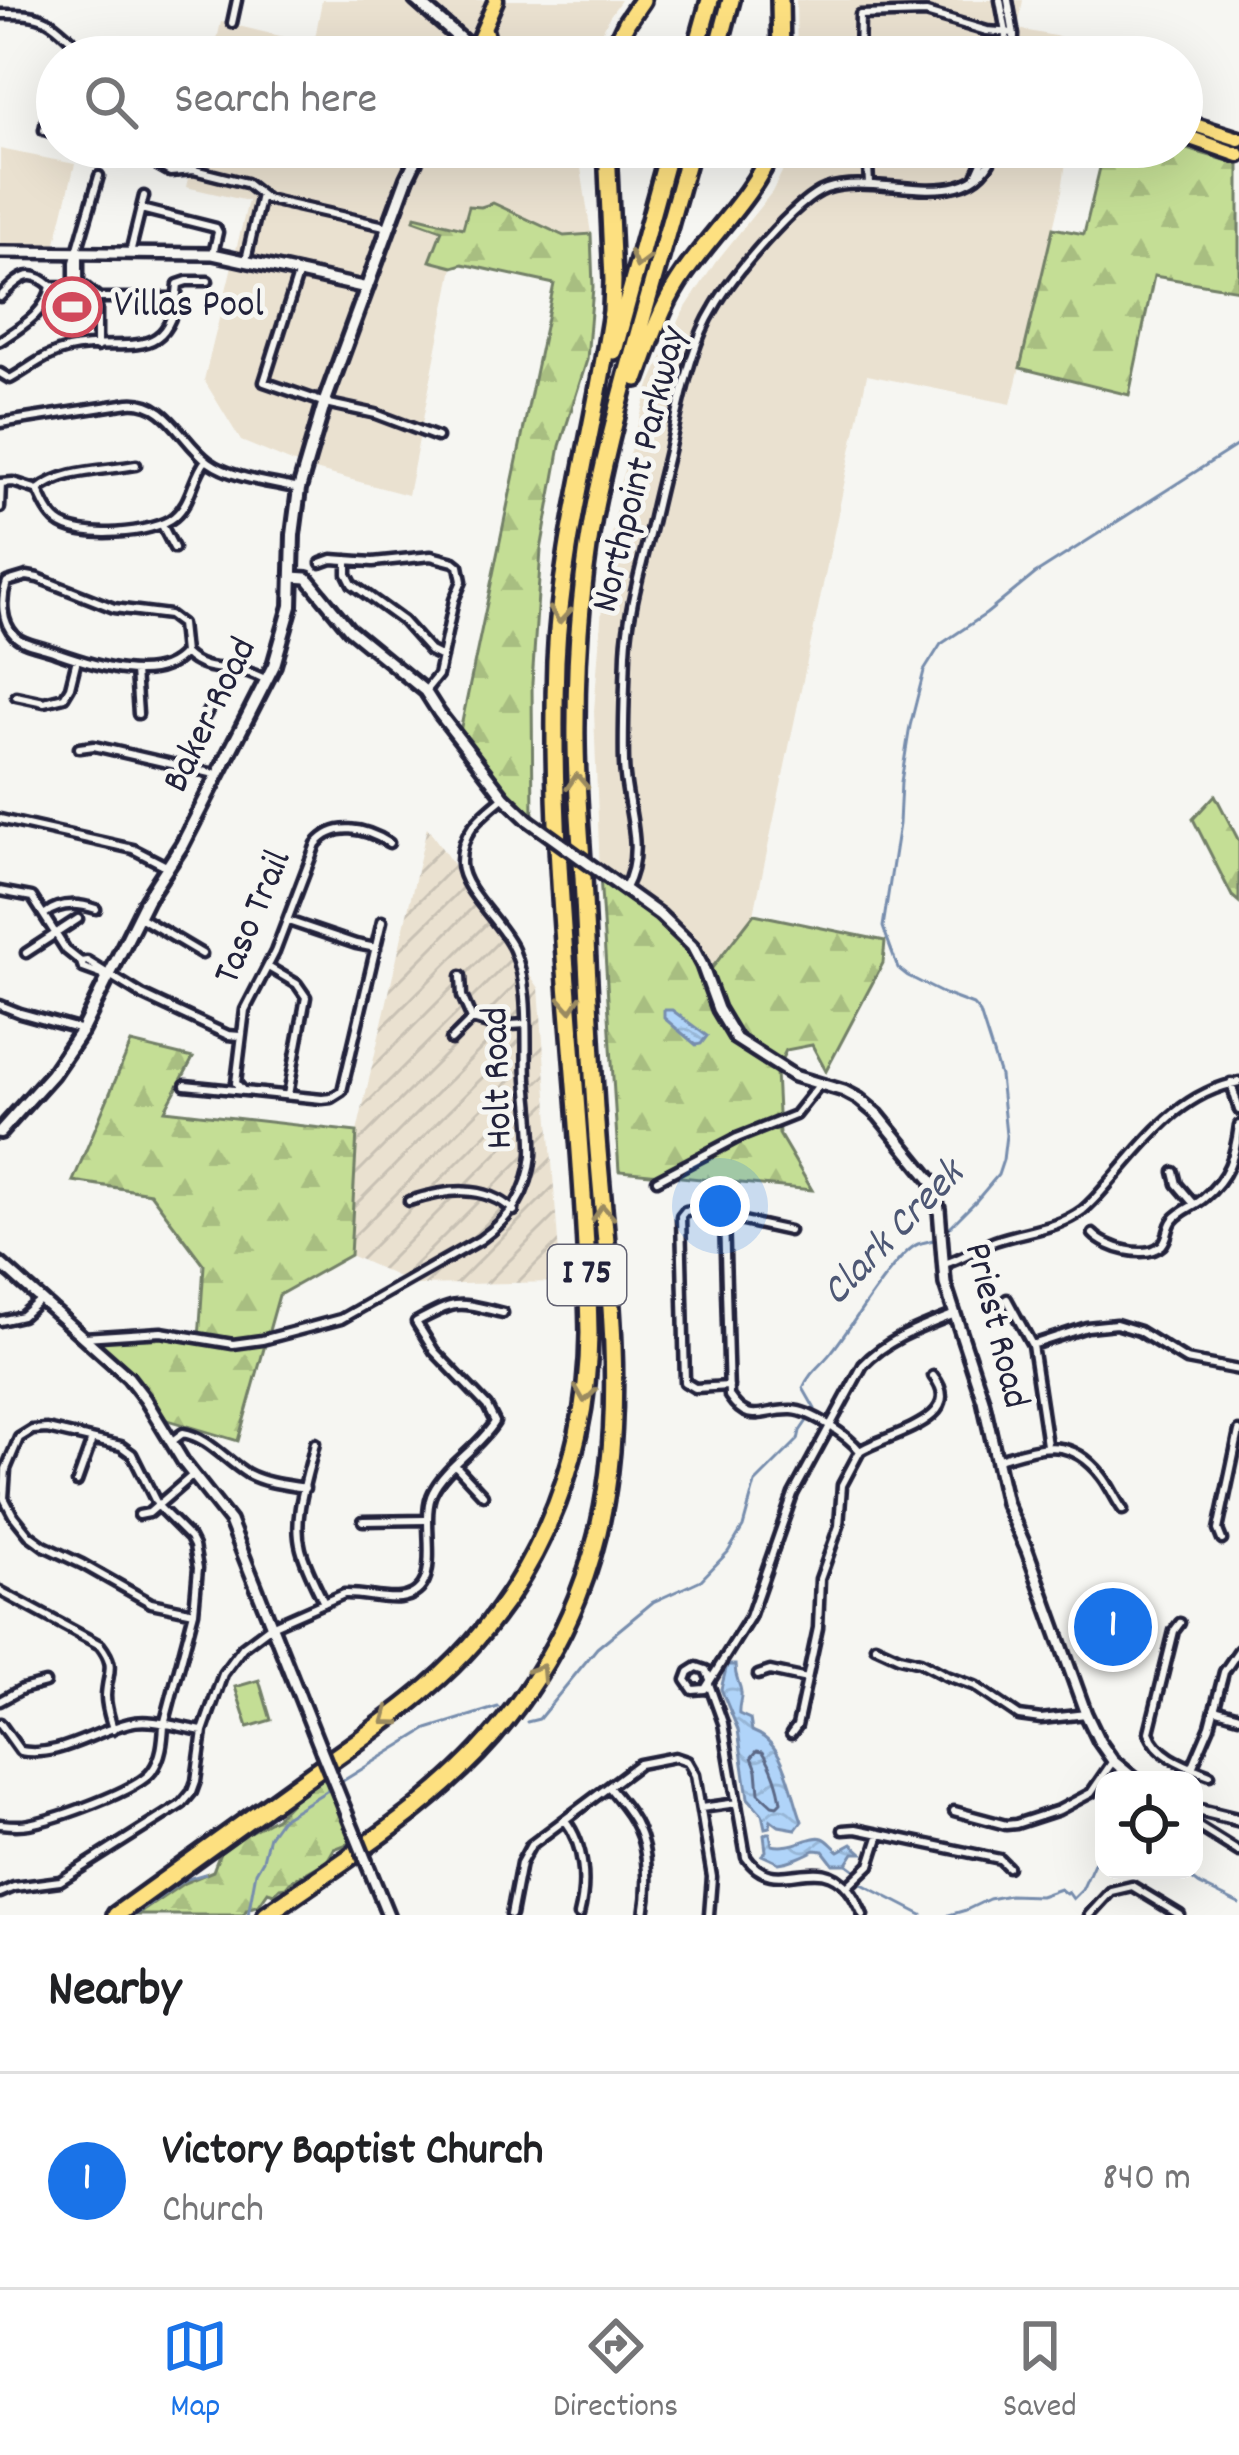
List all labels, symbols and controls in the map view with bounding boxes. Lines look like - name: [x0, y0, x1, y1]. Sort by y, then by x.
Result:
- search box: [36, 36, 1203, 168]
- icon: search: [78, 69, 144, 135]
- text: Search here: [174, 70, 377, 134]
- one-way arrow: [628, 249, 653, 270]
- sports icon: Villas Pool: [41, 276, 103, 338]
- place label: Villas Pool: [114, 280, 264, 335]
- street label: Northpoint Parkway: [580, 320, 704, 619]
- one-way arrow: [548, 606, 573, 625]
- street label: Baker Road: [151, 629, 273, 803]
- one-way arrow: [564, 772, 590, 791]
- street label: Taso Trail: [202, 842, 308, 994]
- one-way arrow: [557, 995, 583, 1014]
- street label: Holt Road: [470, 1006, 530, 1150]
- water label: Clark Creek: [810, 1145, 983, 1322]
- your location: [690, 1176, 750, 1236]
- one-way arrow: [591, 1203, 617, 1222]
- street label: Priest Road: [947, 1237, 1041, 1415]
- road number: I 75: [548, 1245, 626, 1305]
- one-way arrow: [573, 1384, 599, 1403]
- pin: 1: [1074, 1582, 1152, 1672]
- one-way arrow: [524, 1663, 546, 1685]
- one-way arrow: [381, 1703, 402, 1725]
- map controls: [1095, 1771, 1203, 1879]
- button: locate: [1095, 1771, 1203, 1879]
- text: Nearby: [48, 1957, 181, 2029]
- text: Victory Baptist Church: [162, 2121, 543, 2185]
- text: 1: [83, 2153, 91, 2208]
- text: 840 m: [1102, 2153, 1191, 2208]
- text: Church: [162, 2185, 264, 2240]
- tab: Map: [162, 2313, 228, 2432]
- tab: Directions: [553, 2313, 678, 2432]
- tab: Saved: [1003, 2313, 1077, 2432]

